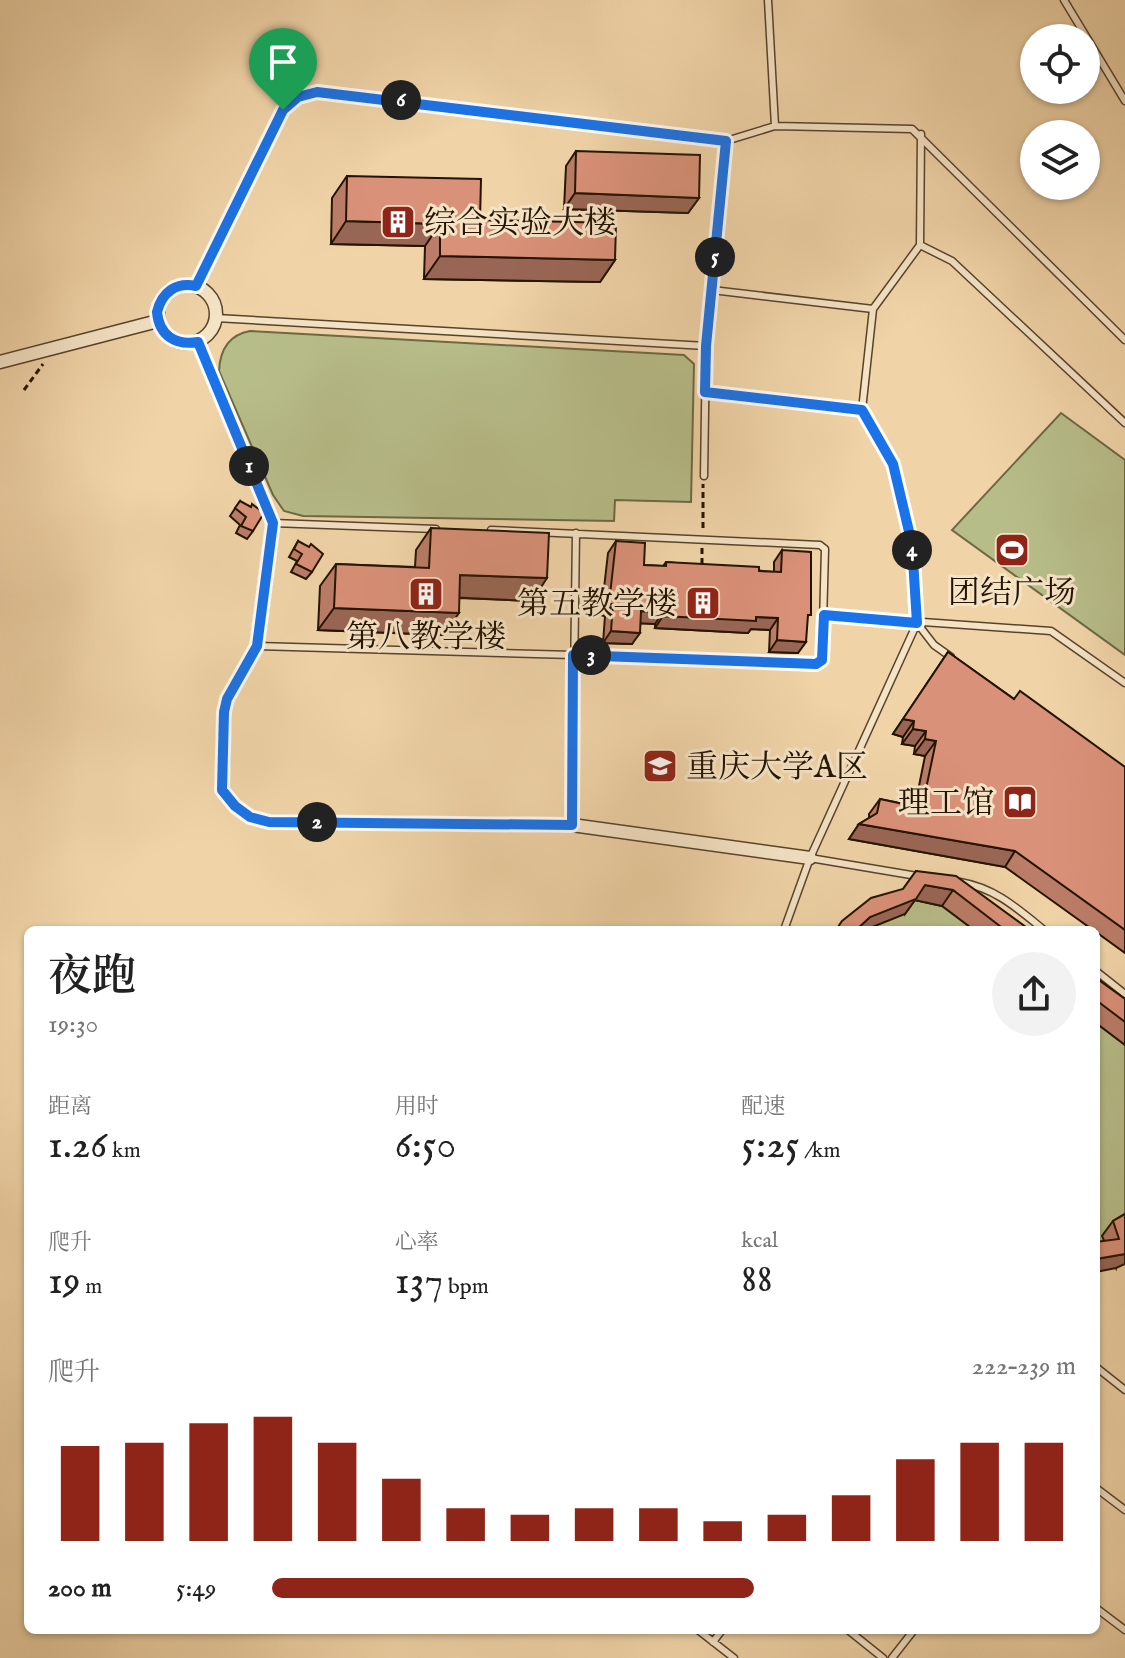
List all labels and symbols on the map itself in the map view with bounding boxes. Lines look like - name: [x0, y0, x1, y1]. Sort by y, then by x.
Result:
- pin: [249, 28, 317, 110]
- pin: 6: [381, 80, 421, 120]
- building icon: 综合实验大楼: [379, 203, 417, 241]
- place label: 综合实验大楼: [424, 204, 616, 245]
- pin: 5: [695, 237, 735, 277]
- pin: 1: [229, 446, 269, 486]
- pin: 4: [892, 530, 932, 570]
- sports icon: 团结广场: [993, 531, 1031, 569]
- place label: 团结广场: [948, 574, 1076, 615]
- building icon: 第八教学楼: [407, 575, 445, 613]
- building icon: 第五教学楼: [684, 584, 722, 622]
- place label: 第五教学楼: [517, 585, 677, 626]
- place label: 第八教学楼: [346, 618, 506, 659]
- pin: 3: [571, 635, 611, 675]
- school or university icon: 重庆大学A区: [641, 747, 679, 785]
- place label: 重庆大学A区: [686, 748, 868, 789]
- library icon: 理工馆: [1001, 783, 1039, 821]
- place label: 理工馆: [898, 784, 994, 825]
- pin: 2: [297, 802, 337, 842]

